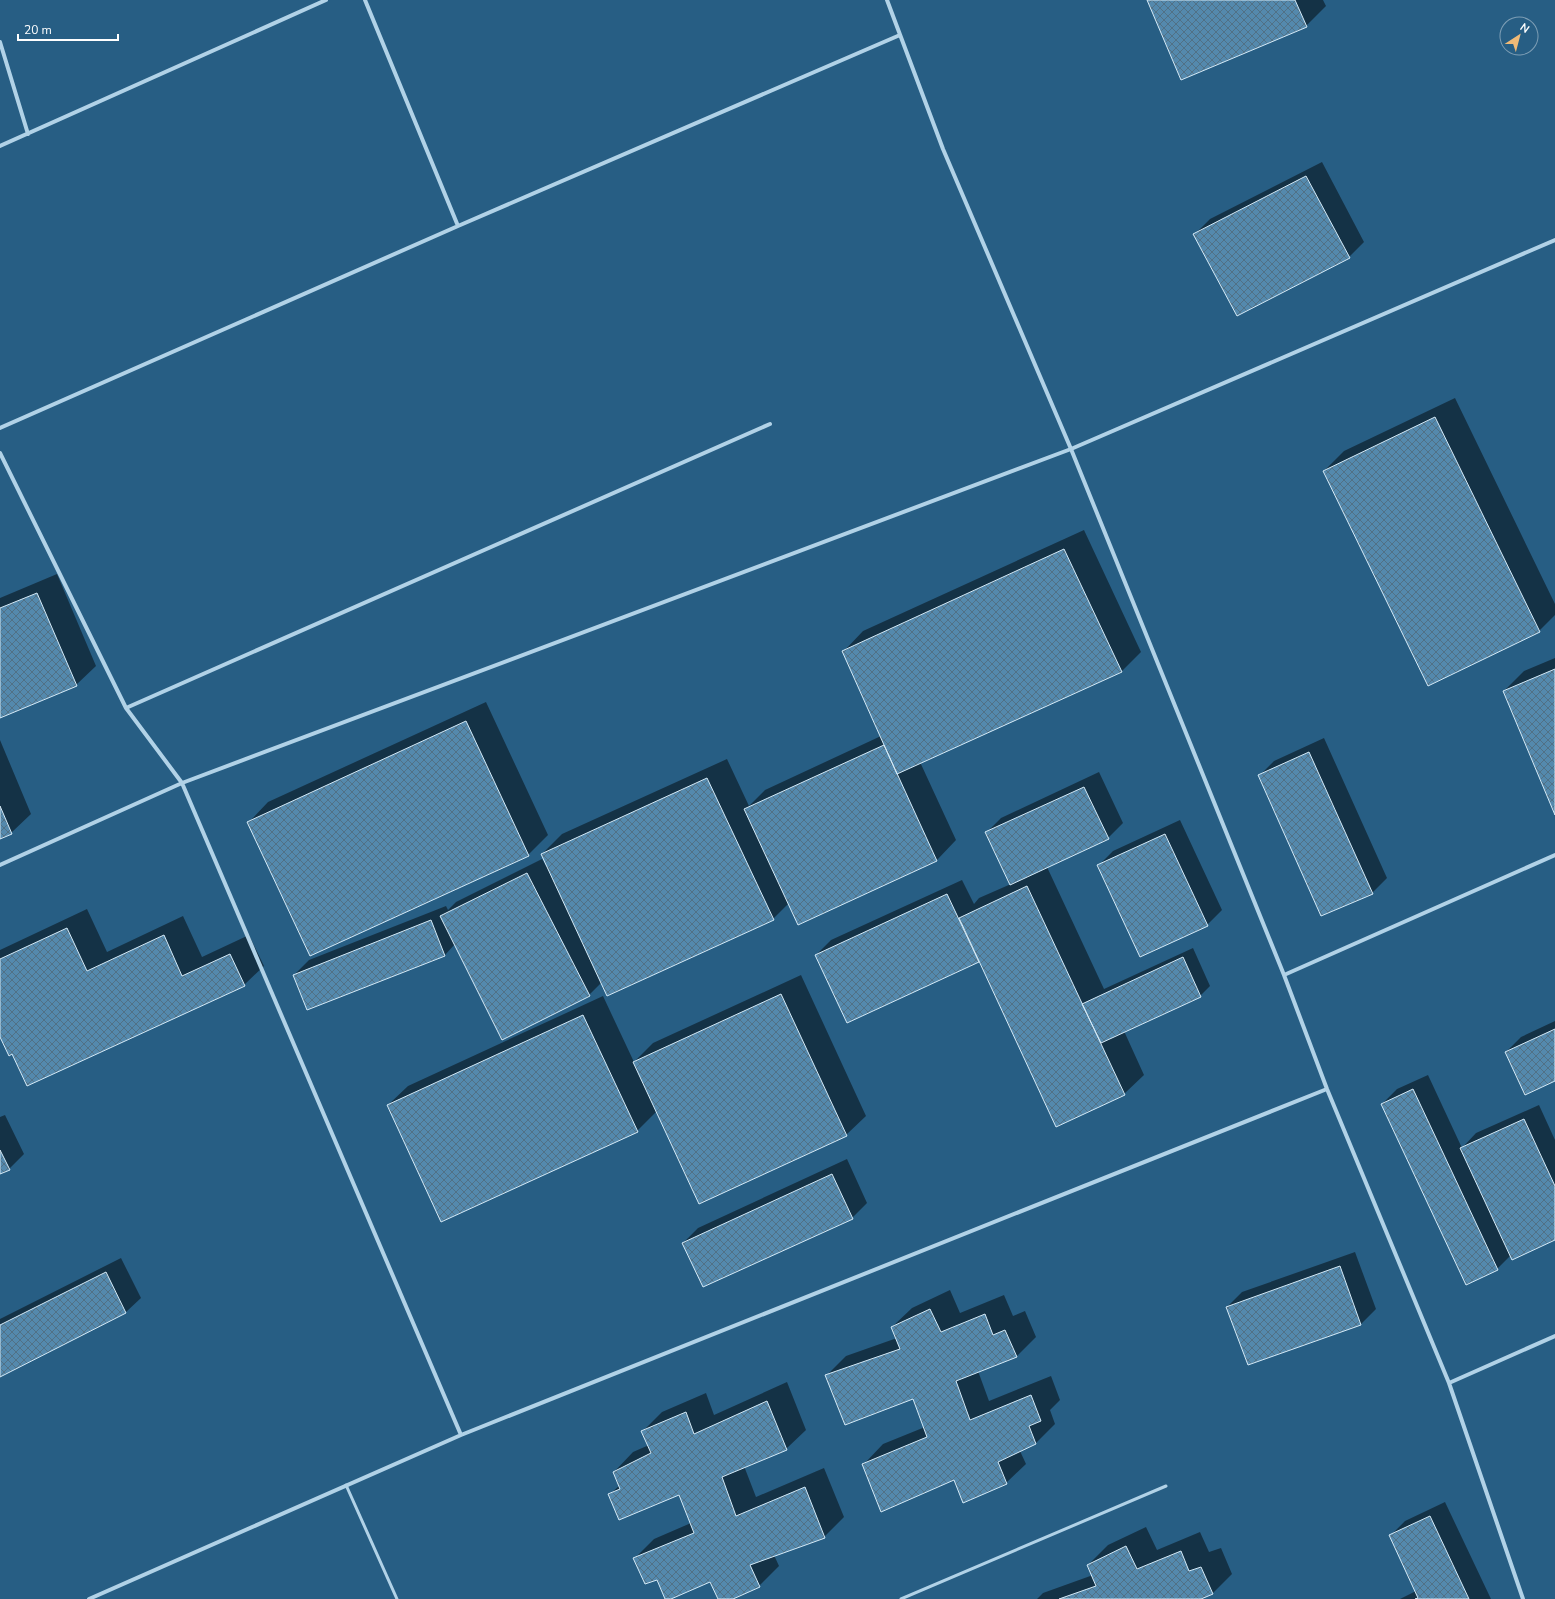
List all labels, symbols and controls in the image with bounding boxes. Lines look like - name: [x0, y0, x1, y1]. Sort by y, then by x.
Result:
- scale bar: [18, 16, 118, 42]
- north arrow: [1499, 16, 1539, 56]
- text: N: [1517, 20, 1532, 37]
- text: 20 m: [24, 22, 52, 38]

